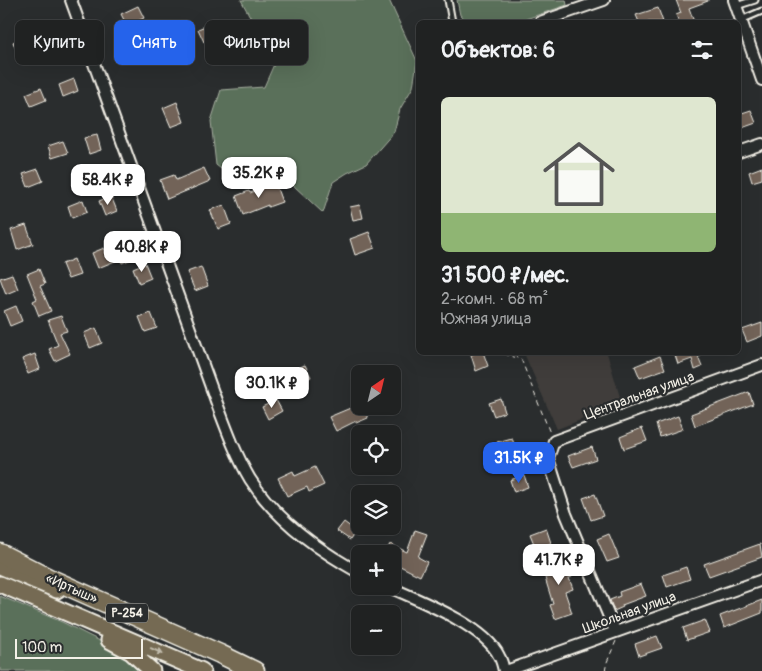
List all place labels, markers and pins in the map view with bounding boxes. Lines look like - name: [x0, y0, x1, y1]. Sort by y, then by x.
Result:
- pin: 35.2K ₽: [213, 156, 305, 199]
- pin: 58.4K ₽: [62, 164, 154, 206]
- pin: 40.8K ₽: [96, 230, 188, 273]
- pin: 30.1K ₽: [226, 366, 318, 409]
- pin: 31.5K ₽: [473, 442, 565, 484]
- pin: 41.7K ₽: [513, 544, 605, 586]

